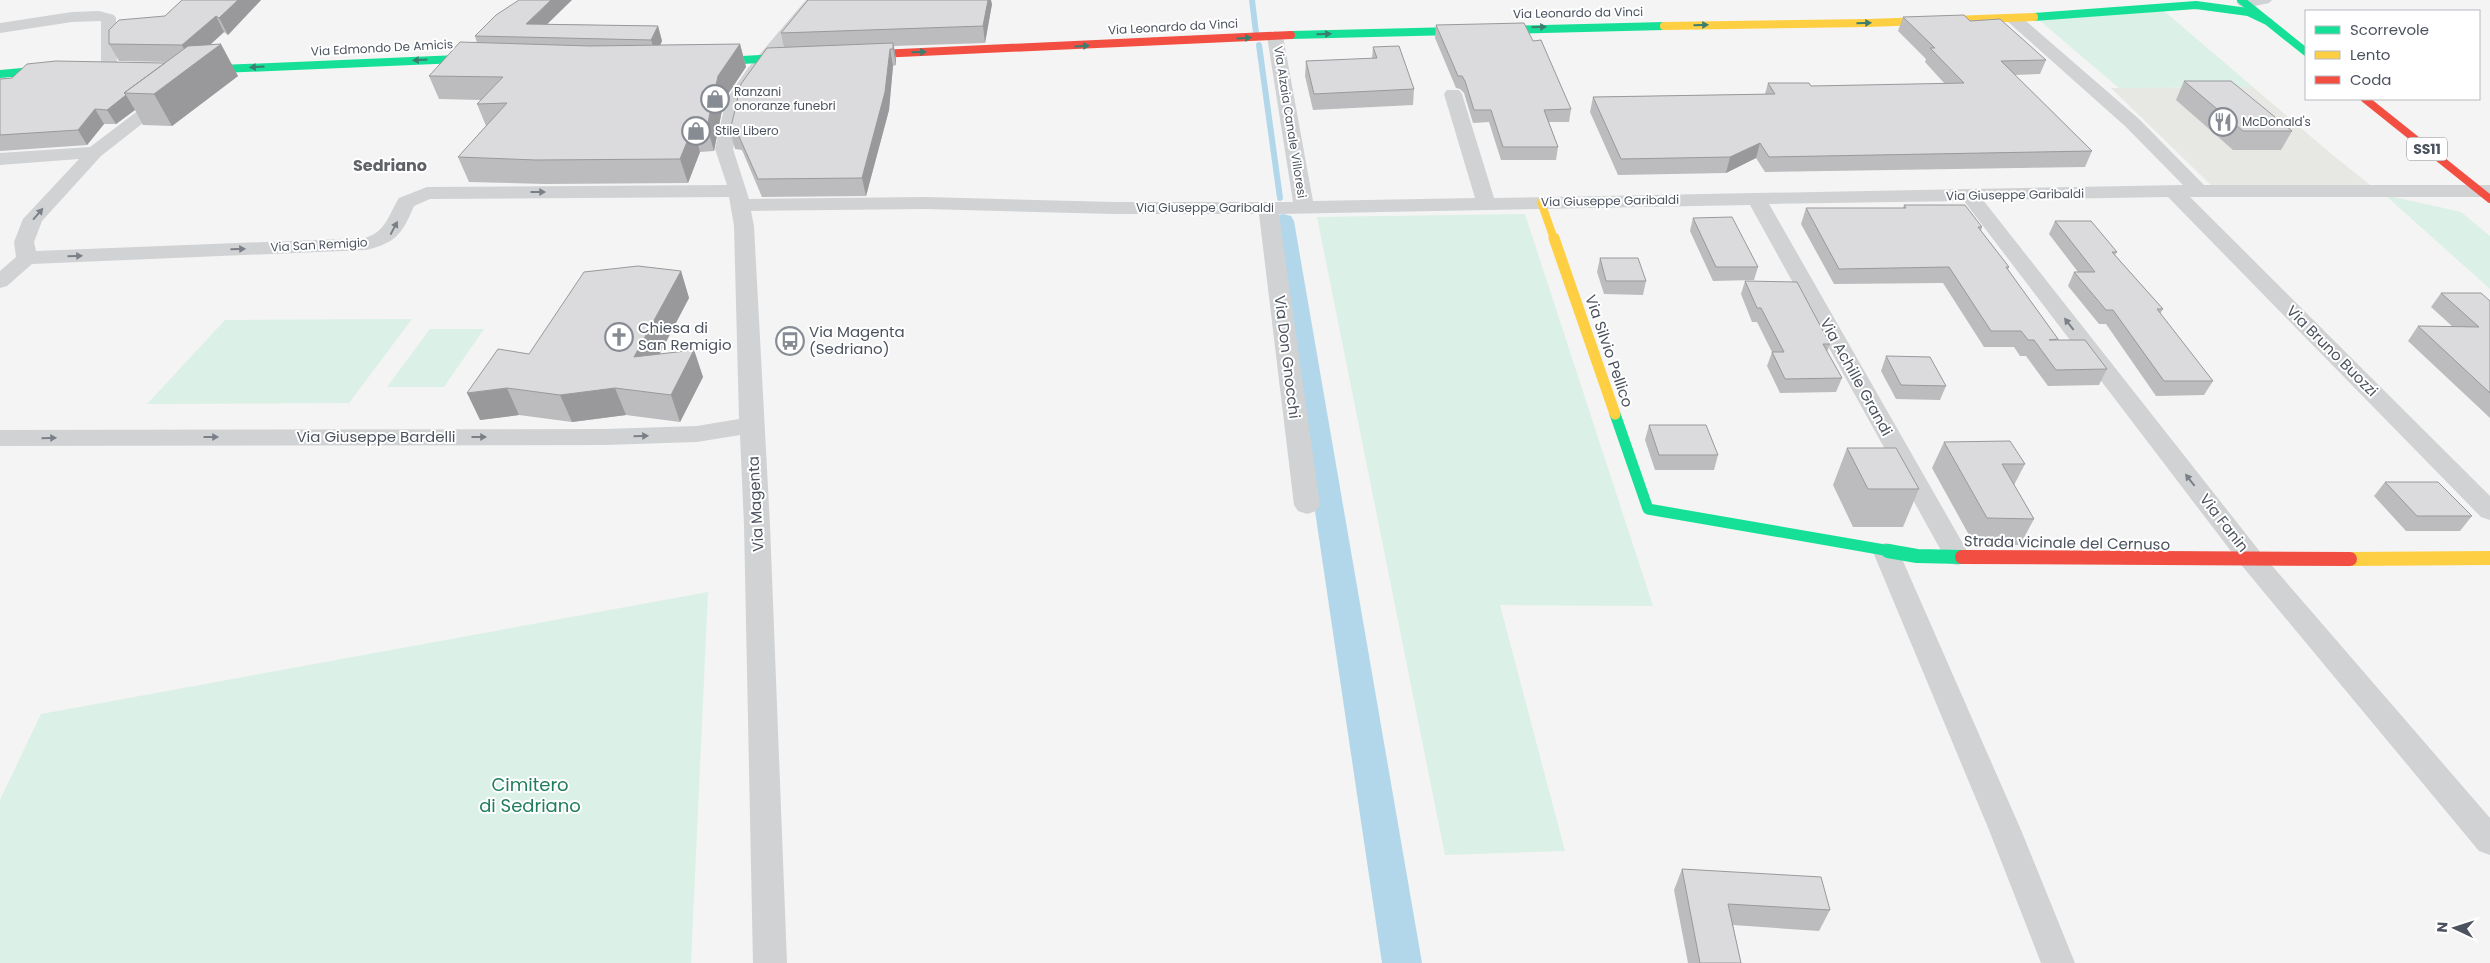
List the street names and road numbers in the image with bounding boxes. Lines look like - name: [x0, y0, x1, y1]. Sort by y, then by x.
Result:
- street label: Via Leonardo da Vinci: [1513, 3, 1643, 22]
- street label: Via Leonardo da Vinci: [1107, 15, 1239, 38]
- street label: Via Edmondo De Amicis: [310, 35, 454, 60]
- street label: Via Alzaia Canale Villoresi: [1270, 45, 1311, 199]
- road number: SS11: [2407, 138, 2447, 160]
- street label: Via Giuseppe Garibaldi: [1946, 185, 2084, 204]
- street label: Via Giuseppe Garibaldi: [1541, 191, 1679, 210]
- street label: Via Giuseppe Garibaldi: [1136, 199, 1274, 216]
- street label: Via San Remigio: [270, 233, 368, 256]
- street label: Via Silvio Pellico: [1580, 292, 1639, 410]
- street label: Via Don Gnocchi: [1270, 294, 1305, 420]
- street label: Via Bruno Buozzi: [2282, 300, 2383, 401]
- street label: Via Achille Grandi: [1815, 314, 1898, 440]
- street label: Via Giuseppe Bardelli: [296, 426, 456, 447]
- street label: Via Magenta: [743, 456, 768, 552]
- street label: Via Fanin: [2195, 489, 2254, 556]
- street label: Strada vicinale del Cernuso: [1964, 530, 2170, 555]

